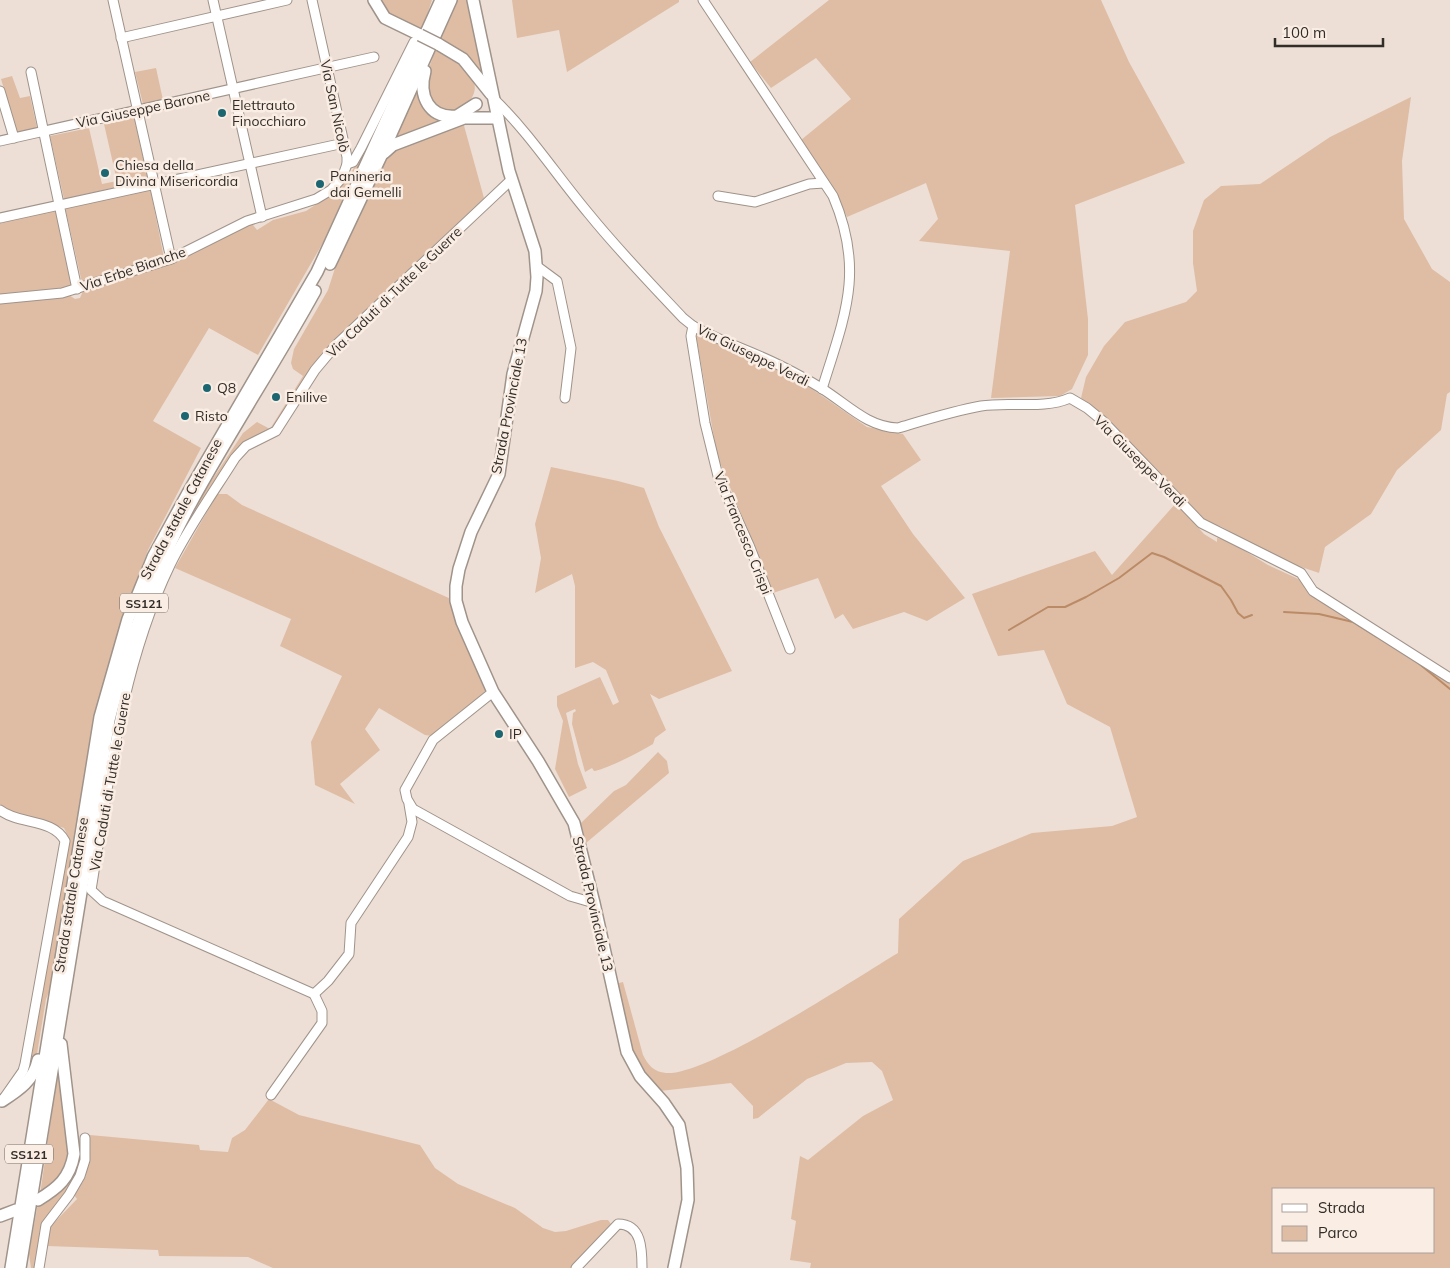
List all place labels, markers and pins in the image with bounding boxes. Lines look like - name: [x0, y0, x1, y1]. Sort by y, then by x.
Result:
- place label: Elettrauto Finocchiaro: [232, 96, 306, 130]
- marker: Elettrauto Finocchiaro: [216, 107, 228, 119]
- place label: Chiesa della Divina Misericordia: [115, 156, 238, 190]
- marker: Chiesa della Divina Misericordia: [99, 167, 111, 179]
- place label: Panineria dai Gemelli: [330, 167, 402, 201]
- marker: Panineria dai Gemelli: [314, 178, 326, 190]
- place label: Q8: [217, 379, 236, 397]
- marker: Q8: [201, 382, 213, 394]
- place label: Enilive: [286, 388, 327, 406]
- marker: Enilive: [270, 391, 282, 403]
- place label: Risto: [195, 407, 228, 425]
- marker: Risto: [179, 410, 191, 422]
- place label: IP: [509, 725, 522, 743]
- marker: IP: [493, 728, 505, 740]

